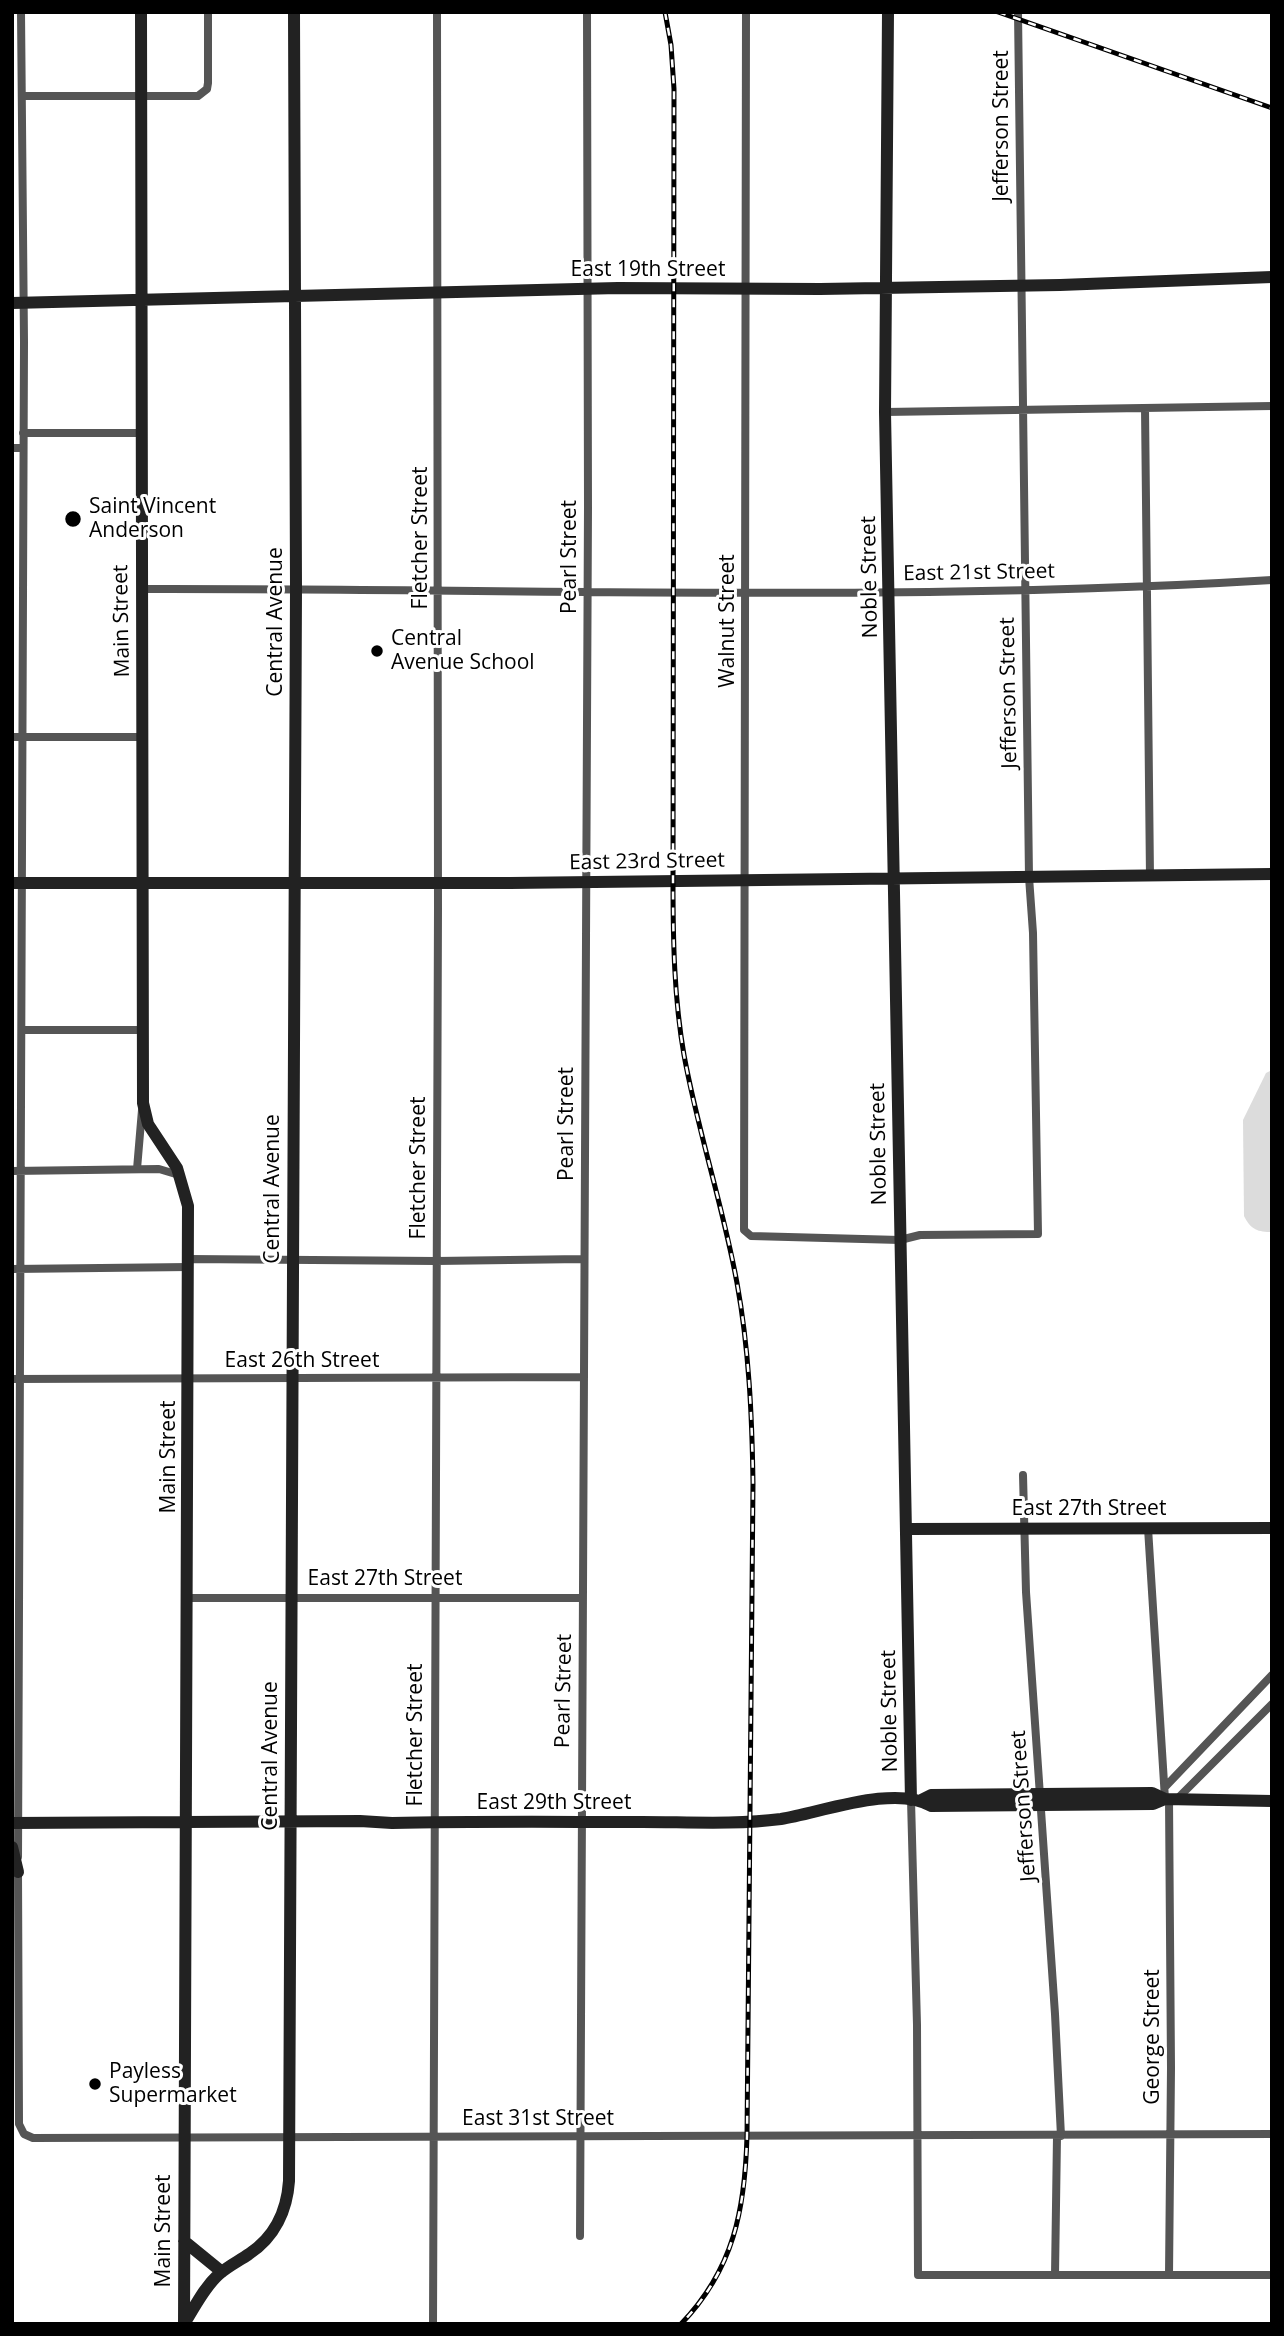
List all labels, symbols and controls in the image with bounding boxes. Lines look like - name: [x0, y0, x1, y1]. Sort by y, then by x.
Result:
- street label: Jefferson Street: [989, 50, 1015, 202]
- street label: East 19th Street: [571, 257, 725, 283]
- street label: Fletcher Street: [408, 467, 434, 609]
- place label: Saint Vincent Anderson: [89, 494, 216, 544]
- street label: Pearl Street: [557, 500, 583, 614]
- marker: Saint Vincent Anderson: [63, 509, 83, 529]
- street label: Noble Street: [856, 516, 884, 638]
- street label: Central Avenue: [263, 547, 289, 697]
- street label: Walnut Street: [715, 554, 741, 688]
- street label: East 21st Street: [903, 559, 1055, 587]
- street label: Main Street: [108, 564, 136, 678]
- street label: Jefferson Street: [995, 617, 1023, 769]
- place label: Central Avenue School: [391, 626, 535, 676]
- marker: Central Avenue School: [369, 643, 385, 659]
- street label: East 23rd Street: [569, 848, 725, 876]
- street label: Pearl Street: [554, 1067, 580, 1181]
- street label: Noble Street: [865, 1083, 893, 1205]
- street label: Fletcher Street: [406, 1097, 432, 1239]
- street label: Central Avenue: [260, 1114, 286, 1264]
- street label: East 26th Street: [225, 1348, 379, 1374]
- street label: Main Street: [156, 1401, 182, 1513]
- street label: East 27th Street: [1012, 1496, 1166, 1522]
- street label: East 27th Street: [308, 1566, 462, 1592]
- street label: Pearl Street: [550, 1634, 578, 1748]
- street label: Noble Street: [876, 1650, 904, 1772]
- street label: Fletcher Street: [403, 1664, 429, 1806]
- street label: Central Avenue: [258, 1681, 284, 1831]
- street label: Jefferson Street: [1006, 1730, 1042, 1882]
- street label: East 29th Street: [477, 1790, 631, 1816]
- street label: George Street: [1140, 1969, 1166, 2105]
- place label: Payless Supermarket: [109, 2059, 237, 2109]
- marker: Payless Supermarket: [87, 2076, 103, 2092]
- street label: East 31st Street: [462, 2106, 614, 2132]
- street label: Main Street: [151, 2175, 177, 2287]

